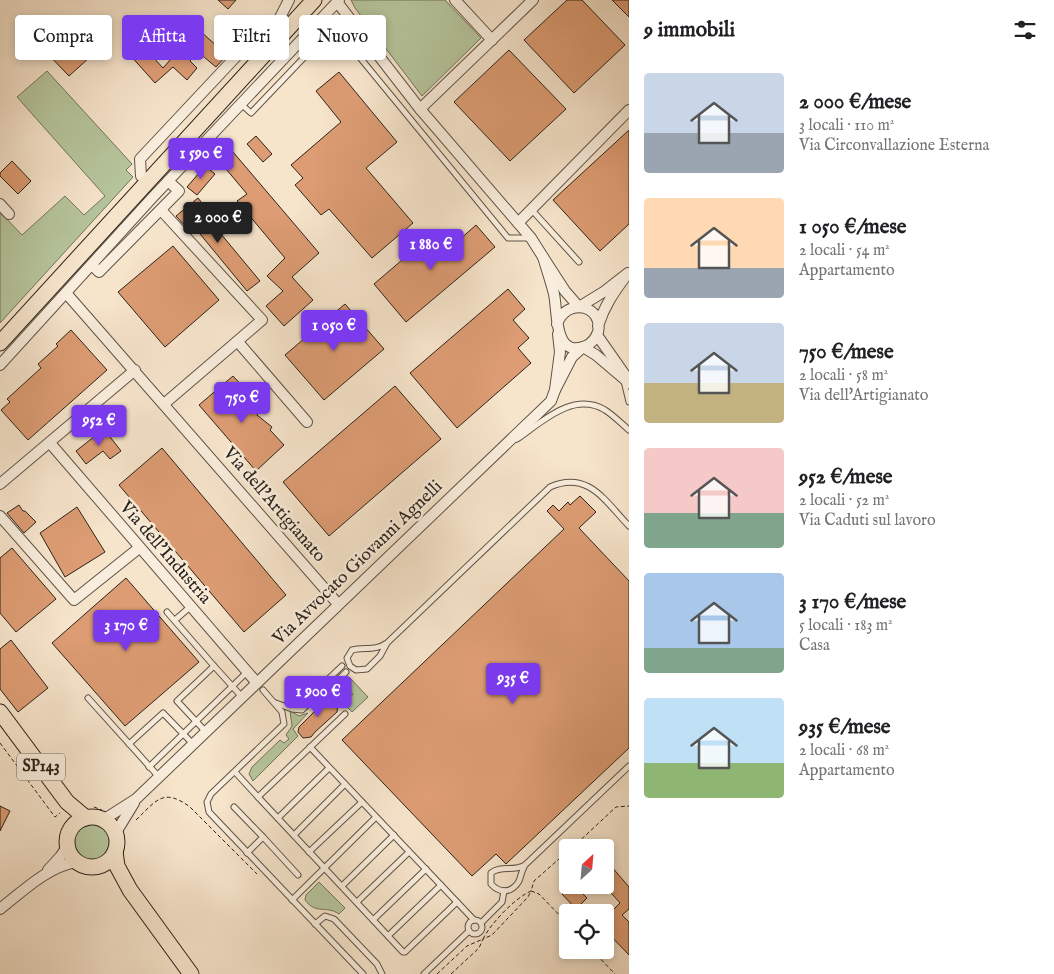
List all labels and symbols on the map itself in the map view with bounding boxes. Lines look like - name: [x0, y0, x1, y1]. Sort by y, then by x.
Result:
- pin: 1 590 €: [155, 138, 247, 180]
- pin: 2 000 €: [172, 202, 264, 244]
- pin: 1 880 €: [385, 228, 477, 271]
- pin: 1 050 €: [288, 310, 380, 352]
- pin: 750 €: [207, 382, 277, 424]
- pin: 952 €: [64, 404, 134, 447]
- street label: Via dell'Artigianato: [217, 442, 331, 568]
- street label: Via Avvocato Giovanni Agnelli: [267, 476, 448, 651]
- street label: Via dell'Industria: [113, 496, 216, 609]
- pin: 3 170 €: [80, 610, 172, 652]
- pin: 935 €: [478, 662, 548, 705]
- pin: 1 900 €: [272, 676, 364, 718]
- road number: SP143: [17, 754, 65, 780]
- north arrow: [559, 839, 614, 894]

